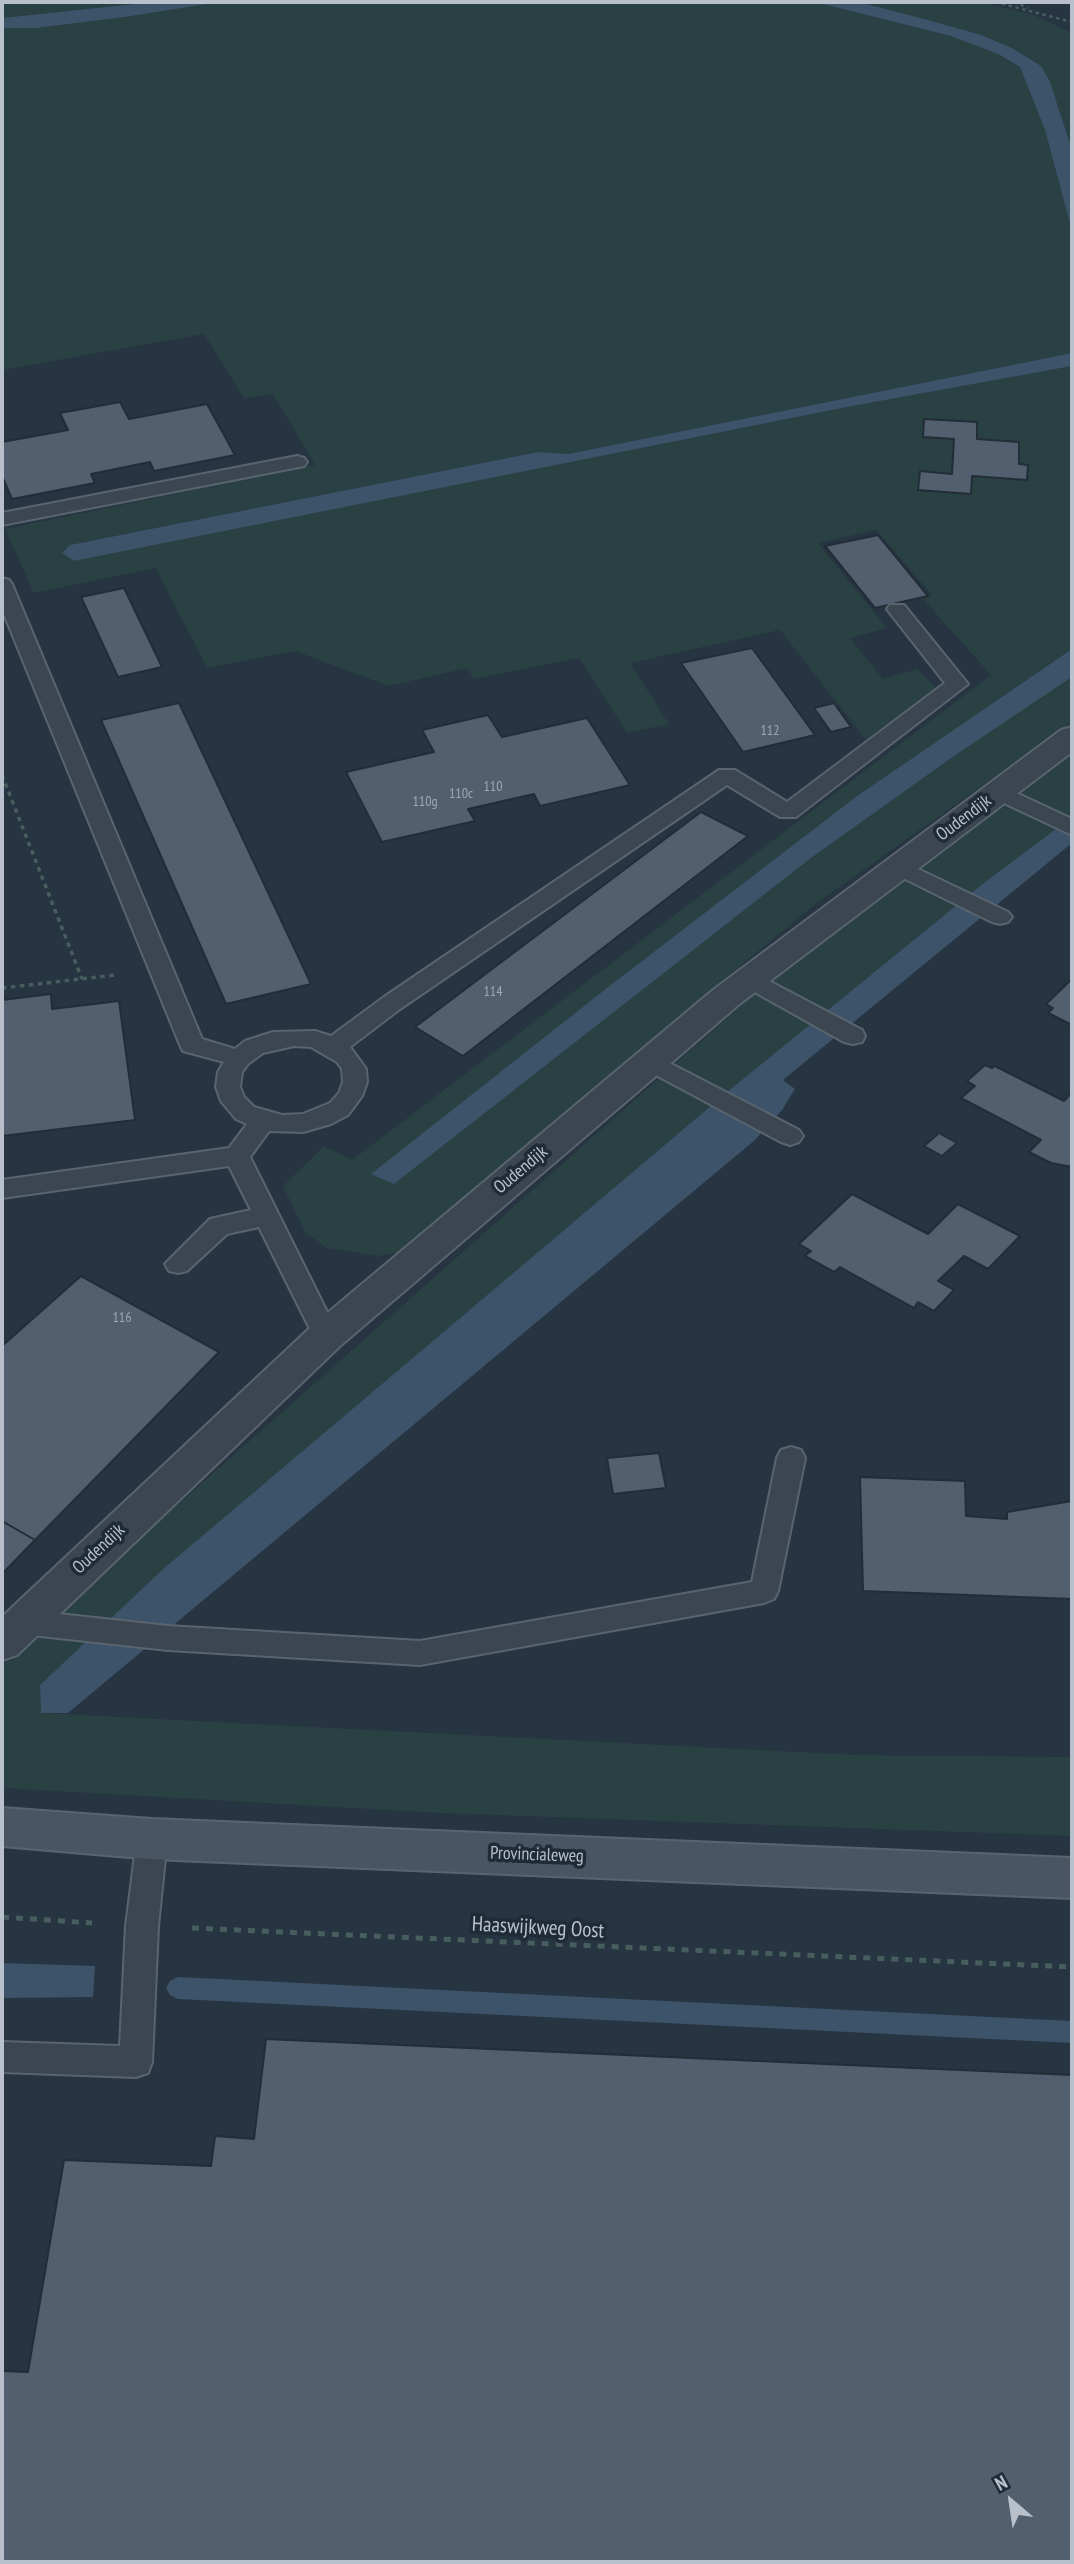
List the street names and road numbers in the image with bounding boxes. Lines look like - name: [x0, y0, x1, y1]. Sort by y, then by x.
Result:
- street label: Oudendijk: [932, 790, 996, 846]
- street label: Oudendijk: [490, 1141, 552, 1199]
- street label: Oudendijk: [68, 1519, 130, 1579]
- street label: Provincialeweg: [490, 1843, 584, 1867]
- street label: Haaswijkweg Oost: [471, 1912, 605, 1944]

